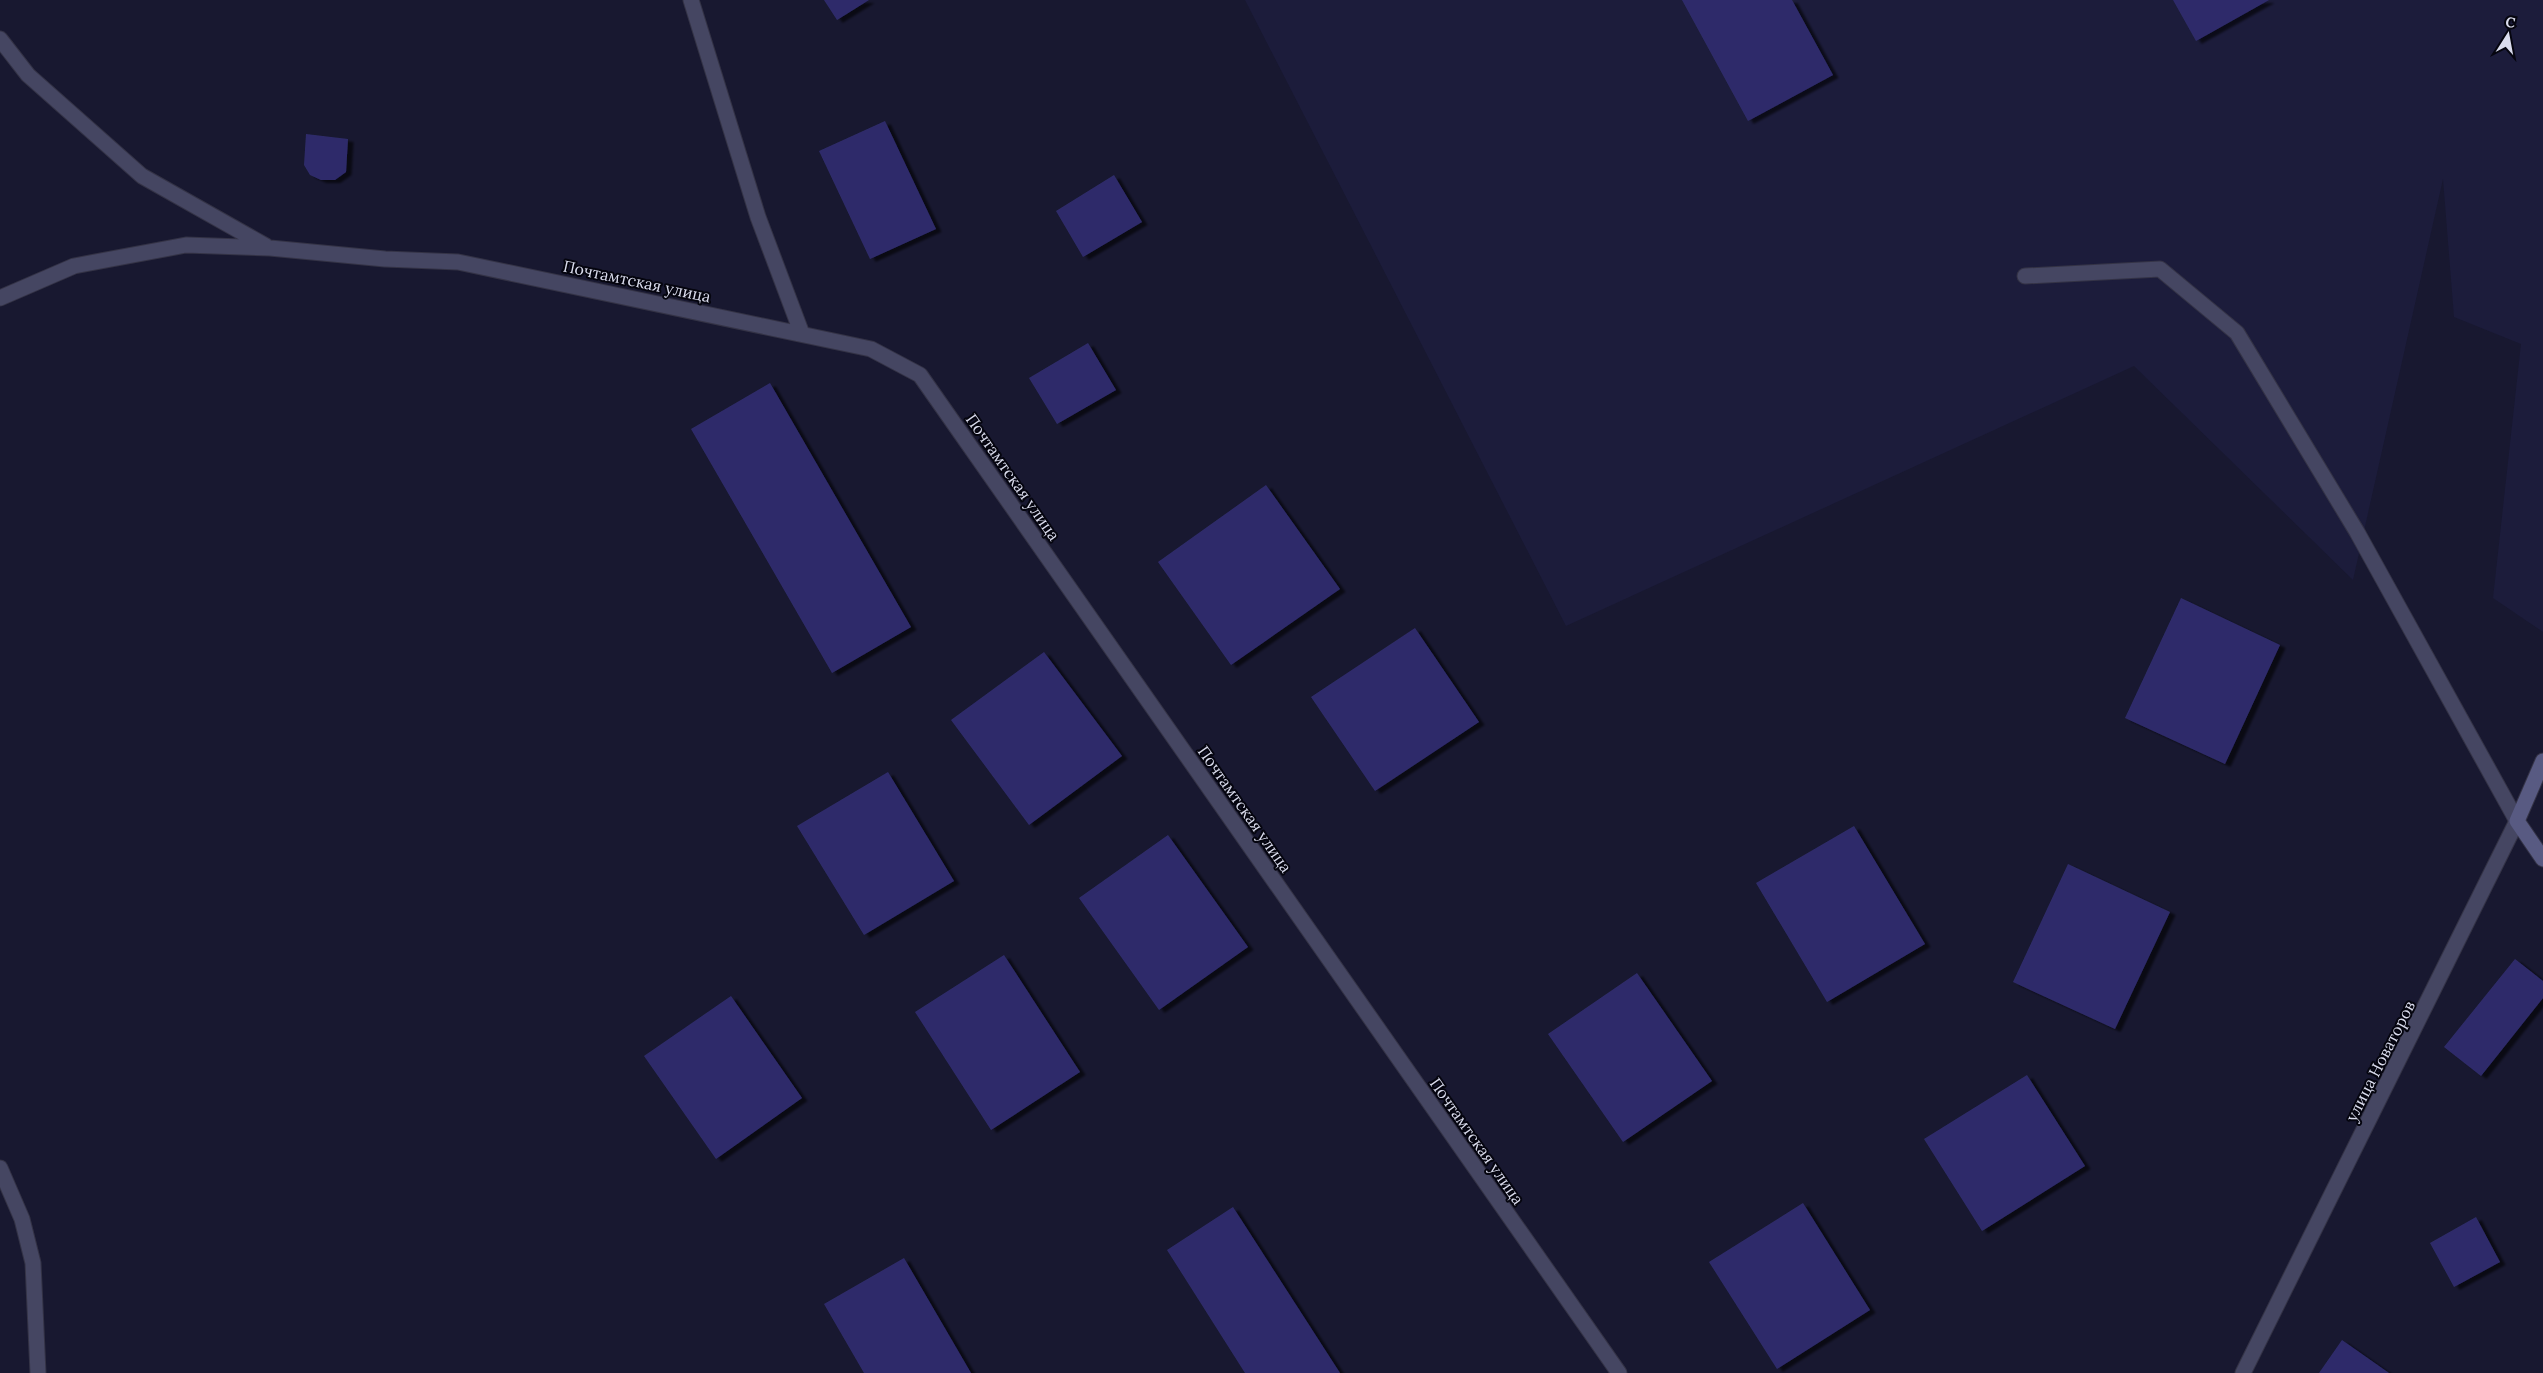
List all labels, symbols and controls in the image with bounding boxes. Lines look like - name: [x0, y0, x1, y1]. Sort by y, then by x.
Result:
- north arrow: [2483, 10, 2533, 60]
- text: С: [2504, 12, 2517, 32]
- street label: Почтамтская улица: [561, 256, 713, 306]
- street label: Почтамтская улица: [962, 410, 1064, 544]
- street label: Почтамтская улица: [1194, 742, 1296, 876]
- street label: улица Новаторов: [2341, 997, 2419, 1125]
- street label: Почтамтская улица: [1426, 1074, 1528, 1208]

